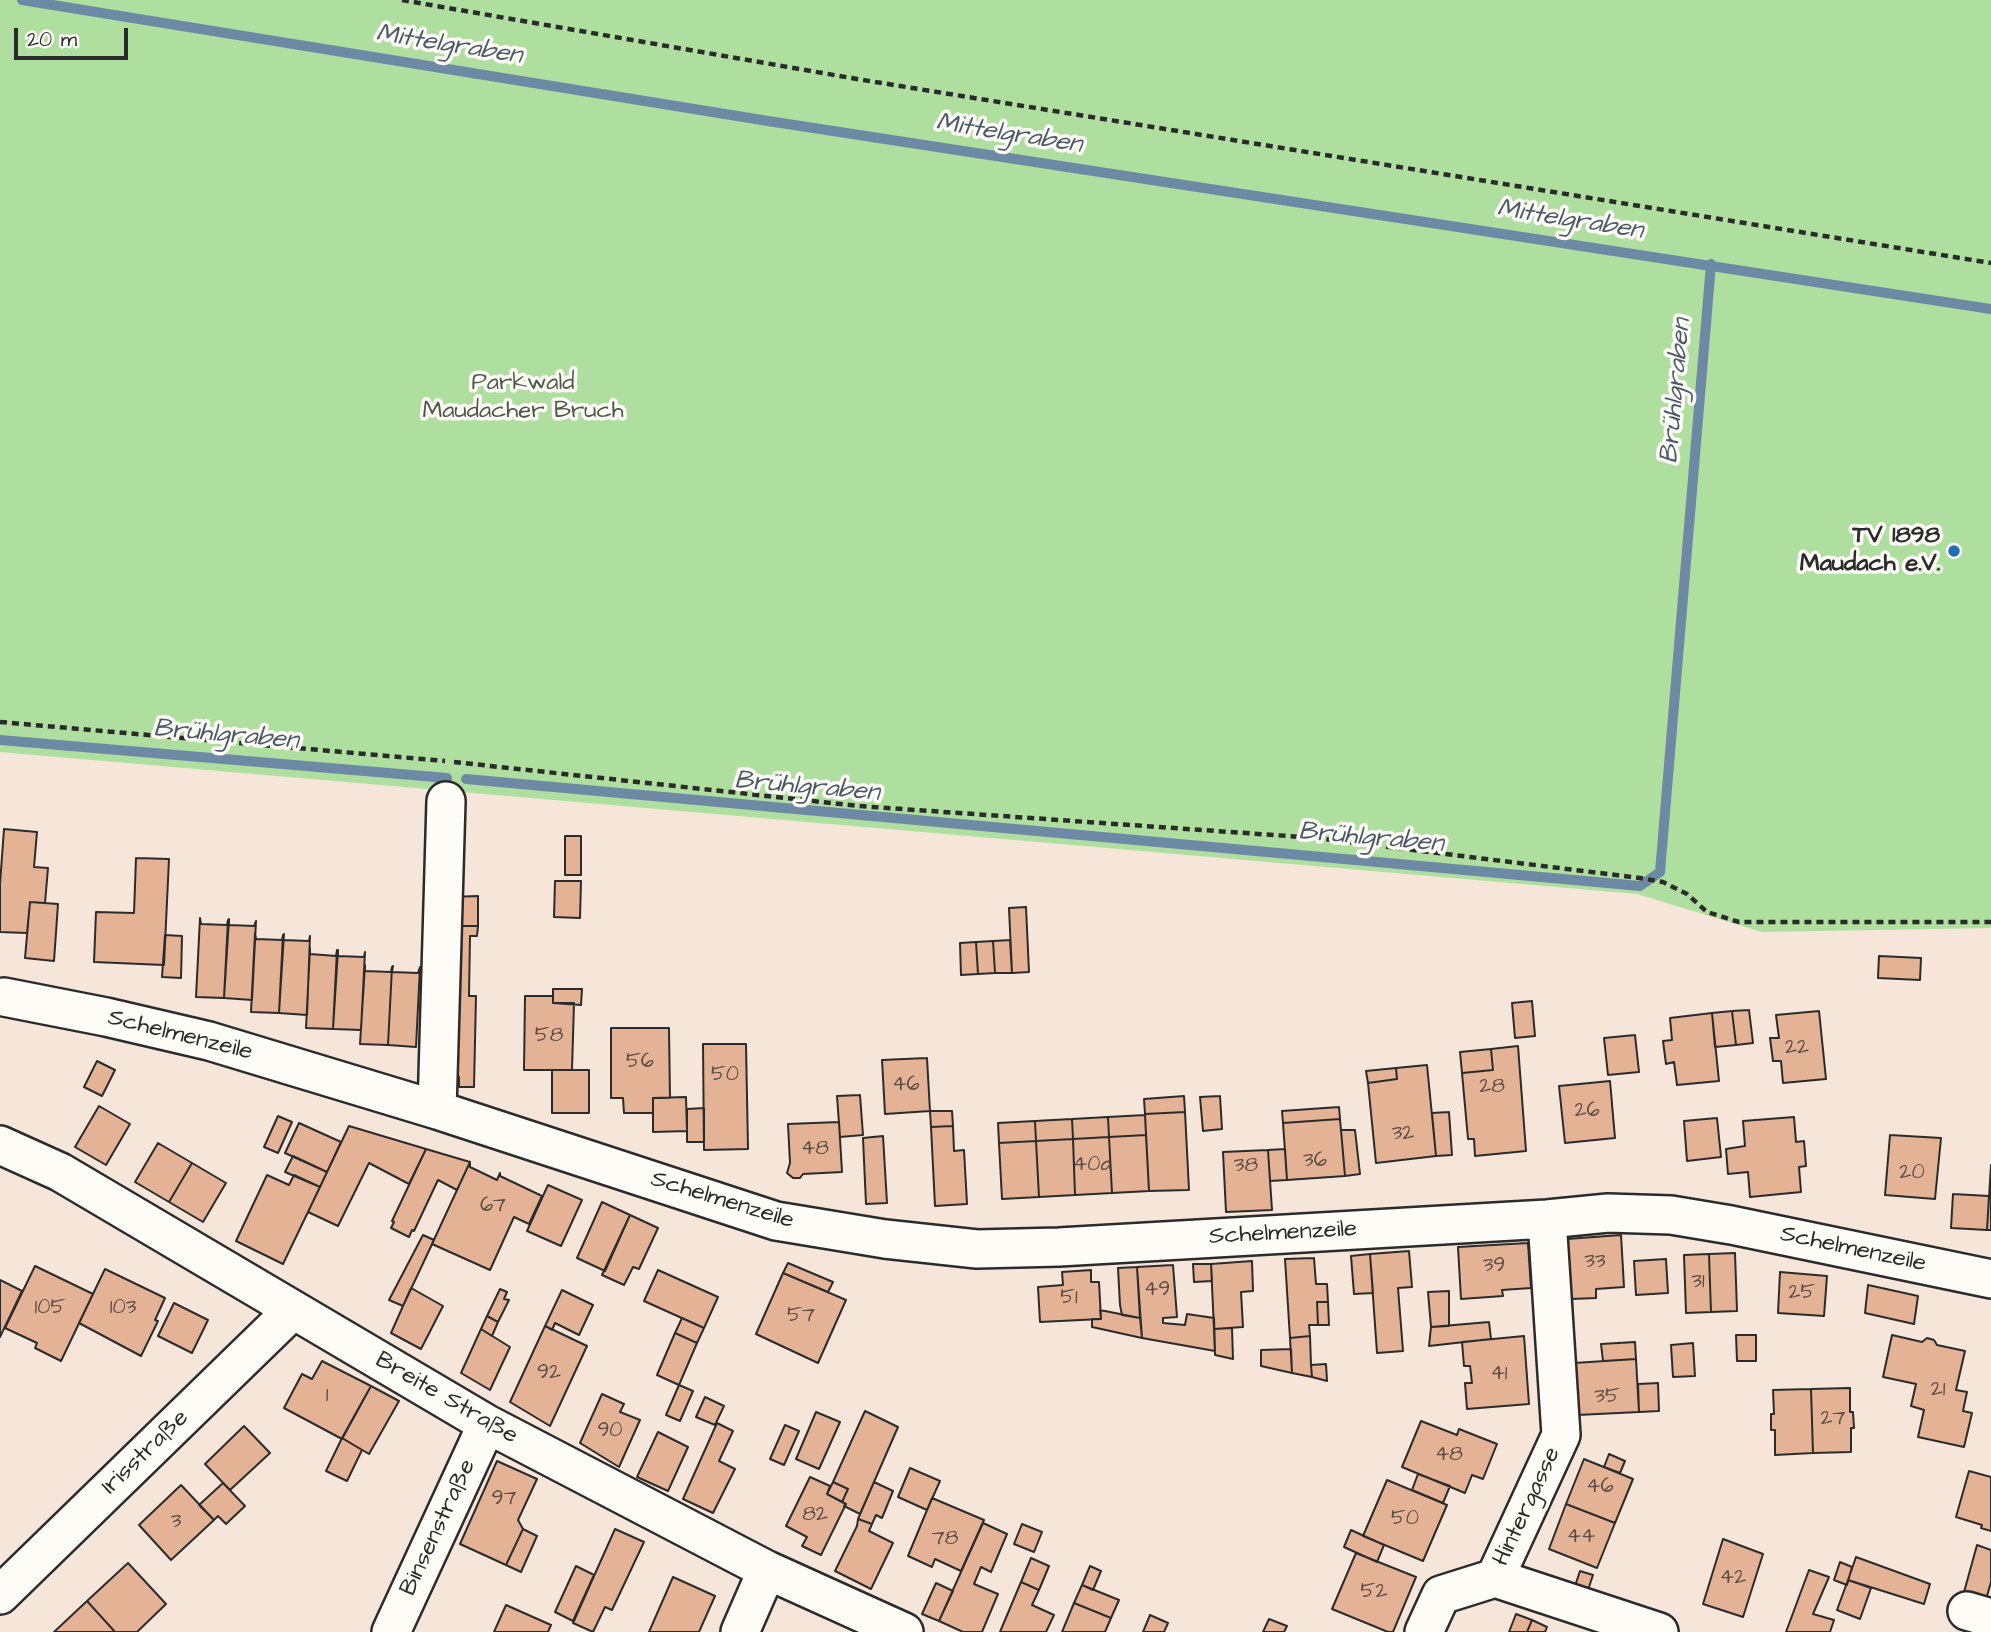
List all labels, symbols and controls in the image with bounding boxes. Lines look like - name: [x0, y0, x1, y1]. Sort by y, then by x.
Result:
- scale bar: [18, 14, 131, 58]
- water label: Mittelgraben: [374, 19, 524, 73]
- text: 20 m: [27, 25, 77, 54]
- water label: Mittelgraben: [934, 108, 1084, 162]
- water label: Mittelgraben: [1495, 194, 1645, 248]
- water label: Brühlgraben: [1655, 317, 1699, 465]
- park label: Parkwald Maudacher Bruch: [422, 370, 624, 426]
- place label: TV 1898 Maudach e.V.: [1800, 523, 1940, 579]
- marker: TV 1898 Maudach e.V.: [1946, 543, 1962, 559]
- water label: Brühlgraben: [152, 714, 300, 758]
- water label: Brühlgraben: [733, 766, 881, 810]
- water label: Brühlgraben: [1297, 817, 1445, 861]
- street label: Schelmenzeile: [105, 1004, 255, 1068]
- house number: 58: [535, 1024, 563, 1050]
- house number: 22: [1785, 1036, 1809, 1062]
- house number: 56: [626, 1050, 654, 1076]
- house number: 50: [711, 1063, 739, 1089]
- house number: 46: [892, 1073, 920, 1099]
- house number: 28: [1479, 1075, 1505, 1101]
- house number: 26: [1574, 1099, 1600, 1125]
- house number: 32: [1392, 1122, 1414, 1148]
- house number: 48: [801, 1137, 829, 1163]
- house number: 36: [1303, 1149, 1327, 1175]
- house number: 40a: [1073, 1153, 1111, 1179]
- house number: 38: [1234, 1154, 1258, 1180]
- house number: 20: [1899, 1161, 1925, 1187]
- street label: Schelmenzeile: [647, 1166, 797, 1236]
- house number: 67: [480, 1194, 506, 1220]
- street label: Schelmenzeile: [1208, 1216, 1358, 1252]
- street label: Schelmenzeile: [1778, 1221, 1928, 1279]
- house number: 33: [1584, 1250, 1606, 1276]
- house number: 39: [1483, 1254, 1505, 1280]
- house number: 31: [1691, 1270, 1705, 1296]
- house number: 49: [1144, 1278, 1170, 1304]
- house number: 25: [1789, 1281, 1815, 1307]
- house number: 51: [1060, 1286, 1078, 1312]
- house number: 105: [35, 1296, 65, 1322]
- house number: 103: [110, 1296, 136, 1322]
- house number: 57: [787, 1304, 815, 1330]
- street label: Breite Straße: [370, 1347, 522, 1451]
- house number: 92: [537, 1361, 561, 1387]
- house number: 41: [1491, 1362, 1507, 1388]
- house number: 21: [1931, 1378, 1945, 1404]
- house number: 1: [326, 1384, 328, 1410]
- house number: 35: [1594, 1385, 1620, 1411]
- street label: Irisstraße: [97, 1405, 195, 1501]
- house number: 27: [1821, 1407, 1845, 1433]
- house number: 90: [597, 1419, 623, 1445]
- house number: 48: [1435, 1443, 1463, 1469]
- street label: Hintergasse: [1488, 1443, 1568, 1571]
- street label: Binsenstraße: [395, 1455, 483, 1601]
- house number: 46: [1586, 1475, 1614, 1501]
- house number: 97: [492, 1487, 516, 1513]
- house number: 82: [802, 1503, 828, 1529]
- house number: 50: [1391, 1507, 1419, 1533]
- house number: 3: [171, 1510, 181, 1536]
- house number: 44: [1567, 1525, 1595, 1551]
- house number: 78: [932, 1527, 958, 1553]
- house number: 42: [1720, 1566, 1746, 1592]
- house number: 52: [1361, 1580, 1387, 1606]

